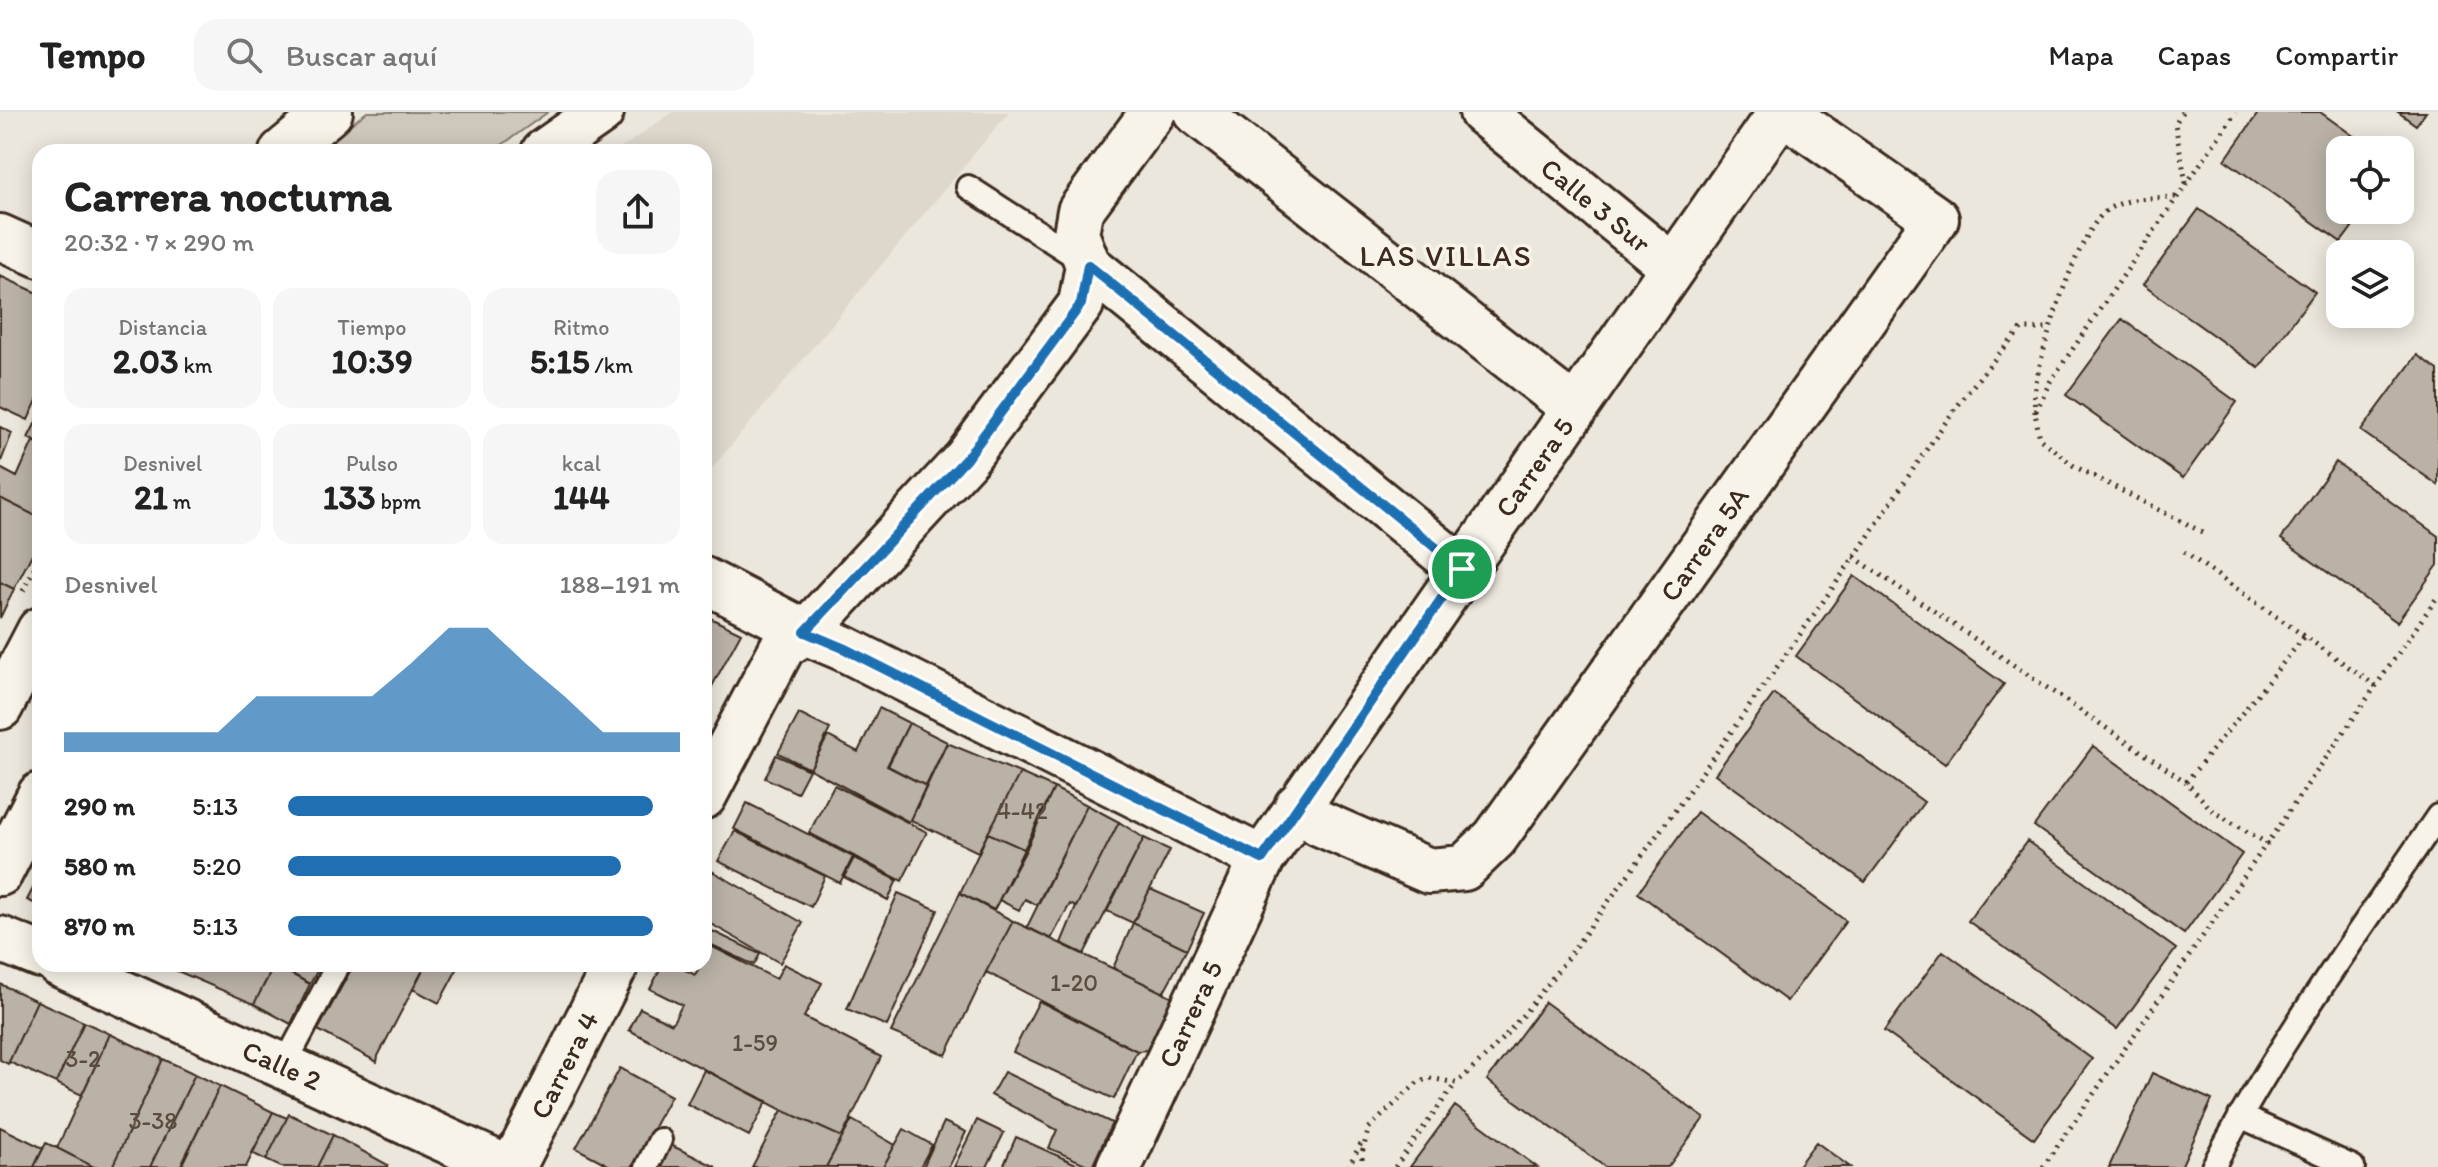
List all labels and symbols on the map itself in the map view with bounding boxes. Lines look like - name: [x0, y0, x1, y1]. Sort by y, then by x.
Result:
- street label: Calle 3 Sur: [1534, 150, 1658, 260]
- district label: LAS VILLAS: [1359, 237, 1533, 274]
- street label: Carrera 5: [1487, 410, 1581, 524]
- street label: Carrera 5A: [1652, 480, 1756, 608]
- pin: [1428, 535, 1496, 603]
- house number: 4-42: [996, 796, 1048, 825]
- street label: Carrera 5: [1150, 955, 1230, 1073]
- house number: 1-20: [1050, 968, 1098, 997]
- street label: Carrera 4: [522, 1005, 606, 1125]
- house number: 1-59: [732, 1028, 778, 1057]
- street label: Calle 2: [237, 1033, 327, 1097]
- house number: 3-2: [65, 1044, 101, 1073]
- house number: 3-38: [129, 1106, 177, 1135]

